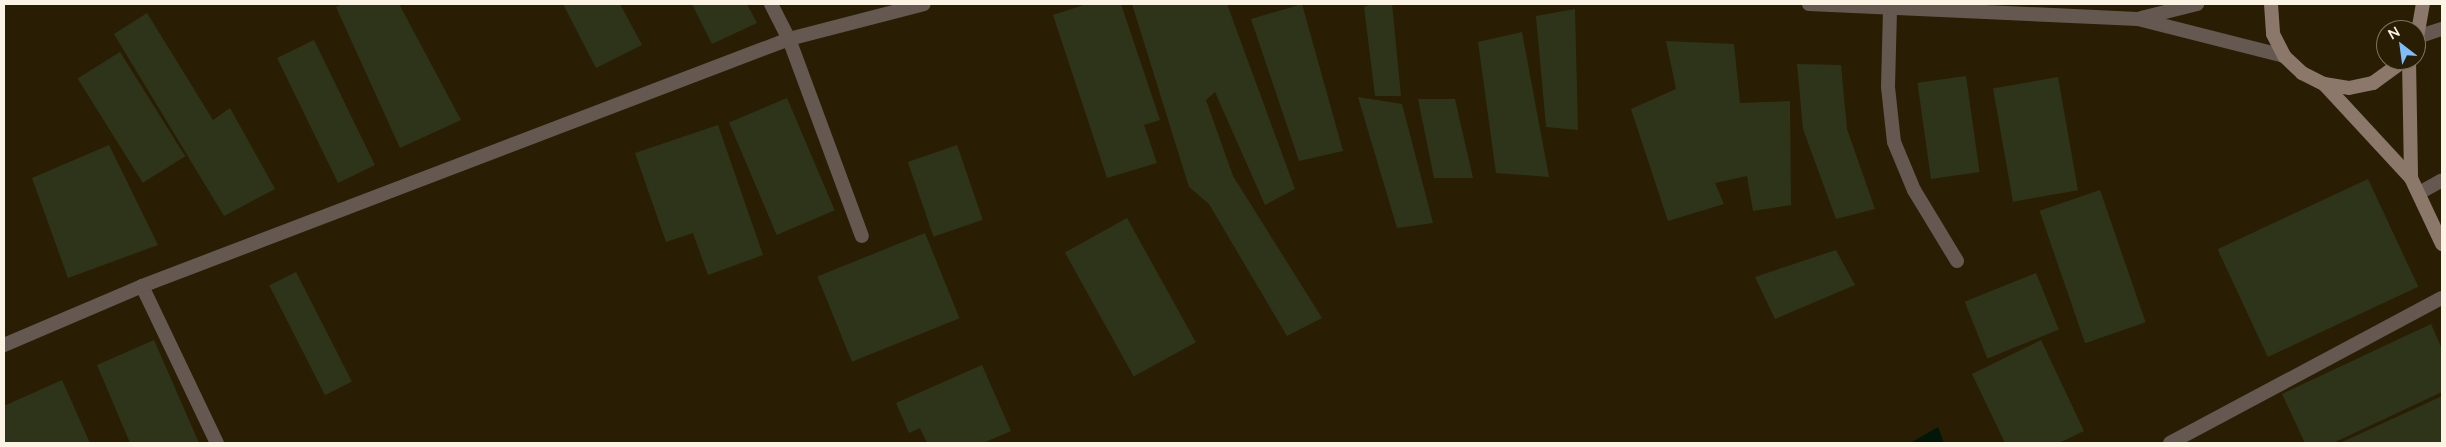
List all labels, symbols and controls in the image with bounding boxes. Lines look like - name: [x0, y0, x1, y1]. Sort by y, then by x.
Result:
- north arrow: [2376, 20, 2426, 70]
- text: N: [2385, 22, 2403, 43]

